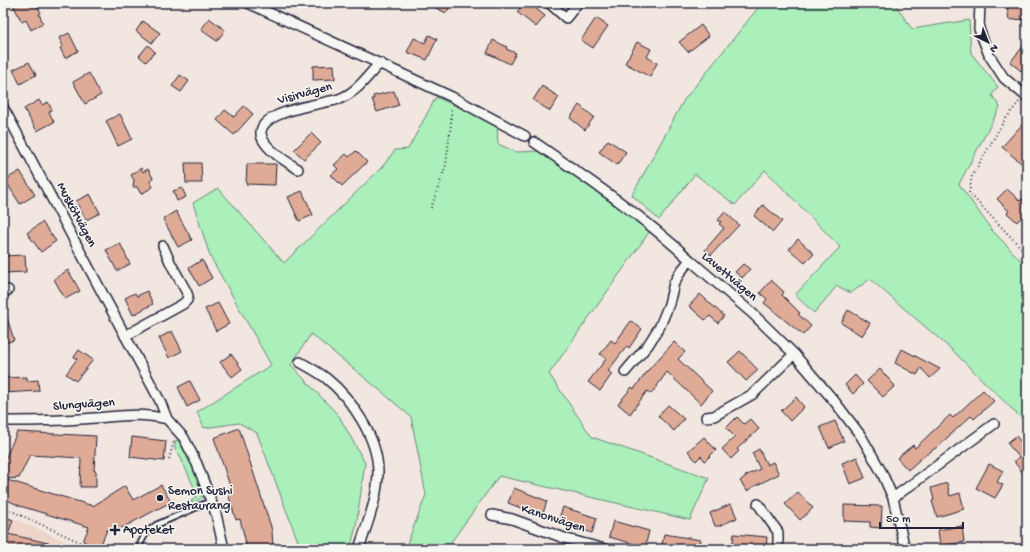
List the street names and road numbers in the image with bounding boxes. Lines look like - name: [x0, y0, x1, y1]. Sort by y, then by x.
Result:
- street label: Visirvägen: [275, 79, 335, 109]
- street label: Muskötvägen: [53, 180, 100, 251]
- street label: Lavettvägen: [698, 249, 761, 305]
- street label: Slungvägen: [53, 395, 116, 415]
- street label: Kanonvägen: [519, 502, 588, 537]

